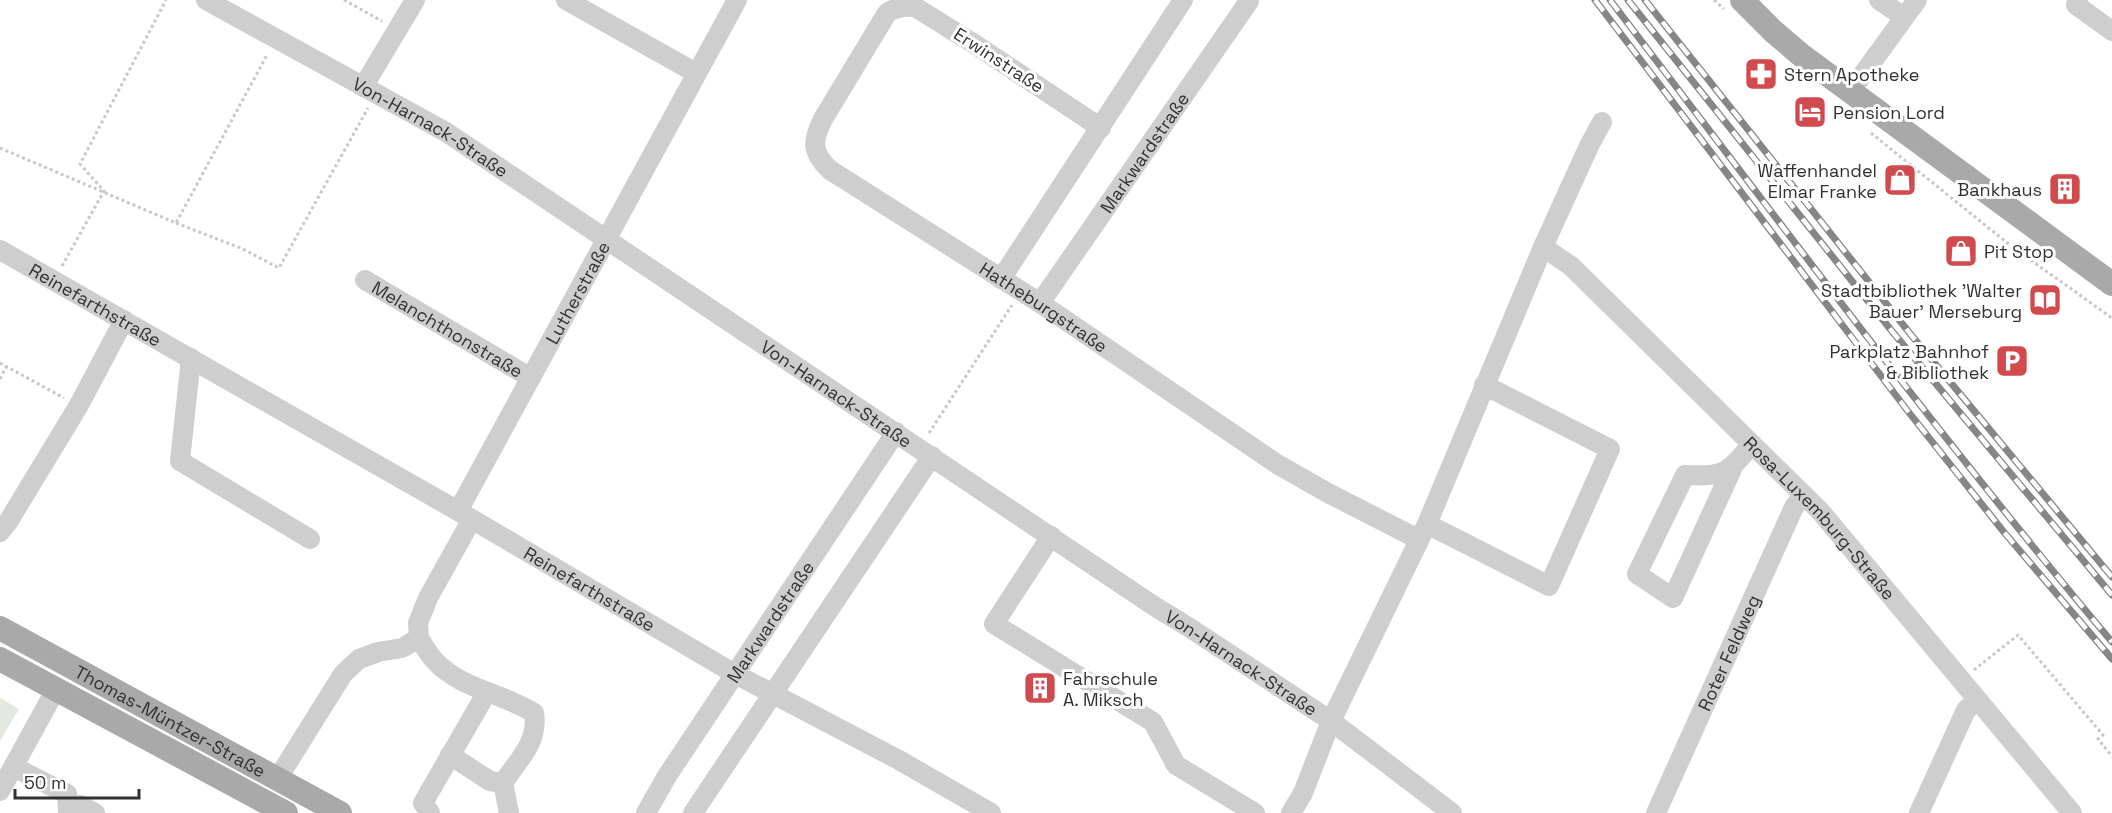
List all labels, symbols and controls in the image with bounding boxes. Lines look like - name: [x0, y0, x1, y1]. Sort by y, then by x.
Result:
- street label: Erwinstraße: [949, 22, 1049, 98]
- pharmacy icon: Stern Apotheke: [1743, 56, 1779, 92]
- place label: Stern Apotheke: [1784, 63, 1919, 86]
- street label: Von-Harnack-Straße: [349, 72, 513, 182]
- street label: Markwardstraße: [1094, 88, 1194, 217]
- hotel icon: Pension Lord: [1792, 94, 1828, 130]
- place label: Pension Lord: [1833, 101, 1945, 124]
- place label: Waffenhandel Elmar Franke: [1758, 159, 1877, 203]
- shop icon: Waffenhandel Elmar Franke: [1882, 162, 1918, 198]
- building icon: Bankhaus: [2047, 171, 2083, 207]
- place label: Bankhaus: [1957, 178, 2042, 201]
- shop icon: Pit Stop: [1943, 233, 1979, 269]
- street label: Lutherstraße: [540, 237, 615, 348]
- place label: Pit Stop: [1984, 240, 2054, 263]
- street label: Hatheburgstraße: [976, 256, 1112, 357]
- street label: Reinefarthstraße: [25, 258, 166, 351]
- street label: Melanchthonstraße: [368, 275, 527, 382]
- place label: Stadtbibliothek 'Walter Bauer' Merseburg: [1821, 279, 2022, 323]
- library icon: Stadtbibliothek 'Walter Bauer' Merseburg: [2027, 282, 2063, 318]
- street label: Von-Harnack-Straße: [757, 335, 917, 452]
- place label: Parkplatz Bahnhof & Bibliothek: [1829, 340, 1989, 384]
- parking icon: Parkplatz Bahnhof & Bibliothek: [1994, 343, 2030, 379]
- street label: Rosa-Luxemburg-Straße: [1739, 431, 1901, 604]
- street label: Reinefarthstraße: [520, 541, 660, 636]
- street label: Markwardstraße: [721, 556, 819, 687]
- street label: Roter Feldweg: [1692, 591, 1765, 714]
- street label: Von-Harnack-Straße: [1161, 604, 1322, 720]
- street label: Thomas-Müntzer-Straße: [71, 659, 270, 782]
- place label: Fahrschule A. Miksch: [1063, 667, 1158, 711]
- building icon: Fahrschule A. Miksch: [1022, 670, 1058, 706]
- scale bar: [15, 762, 140, 800]
- text: 50 m: [24, 771, 66, 794]

